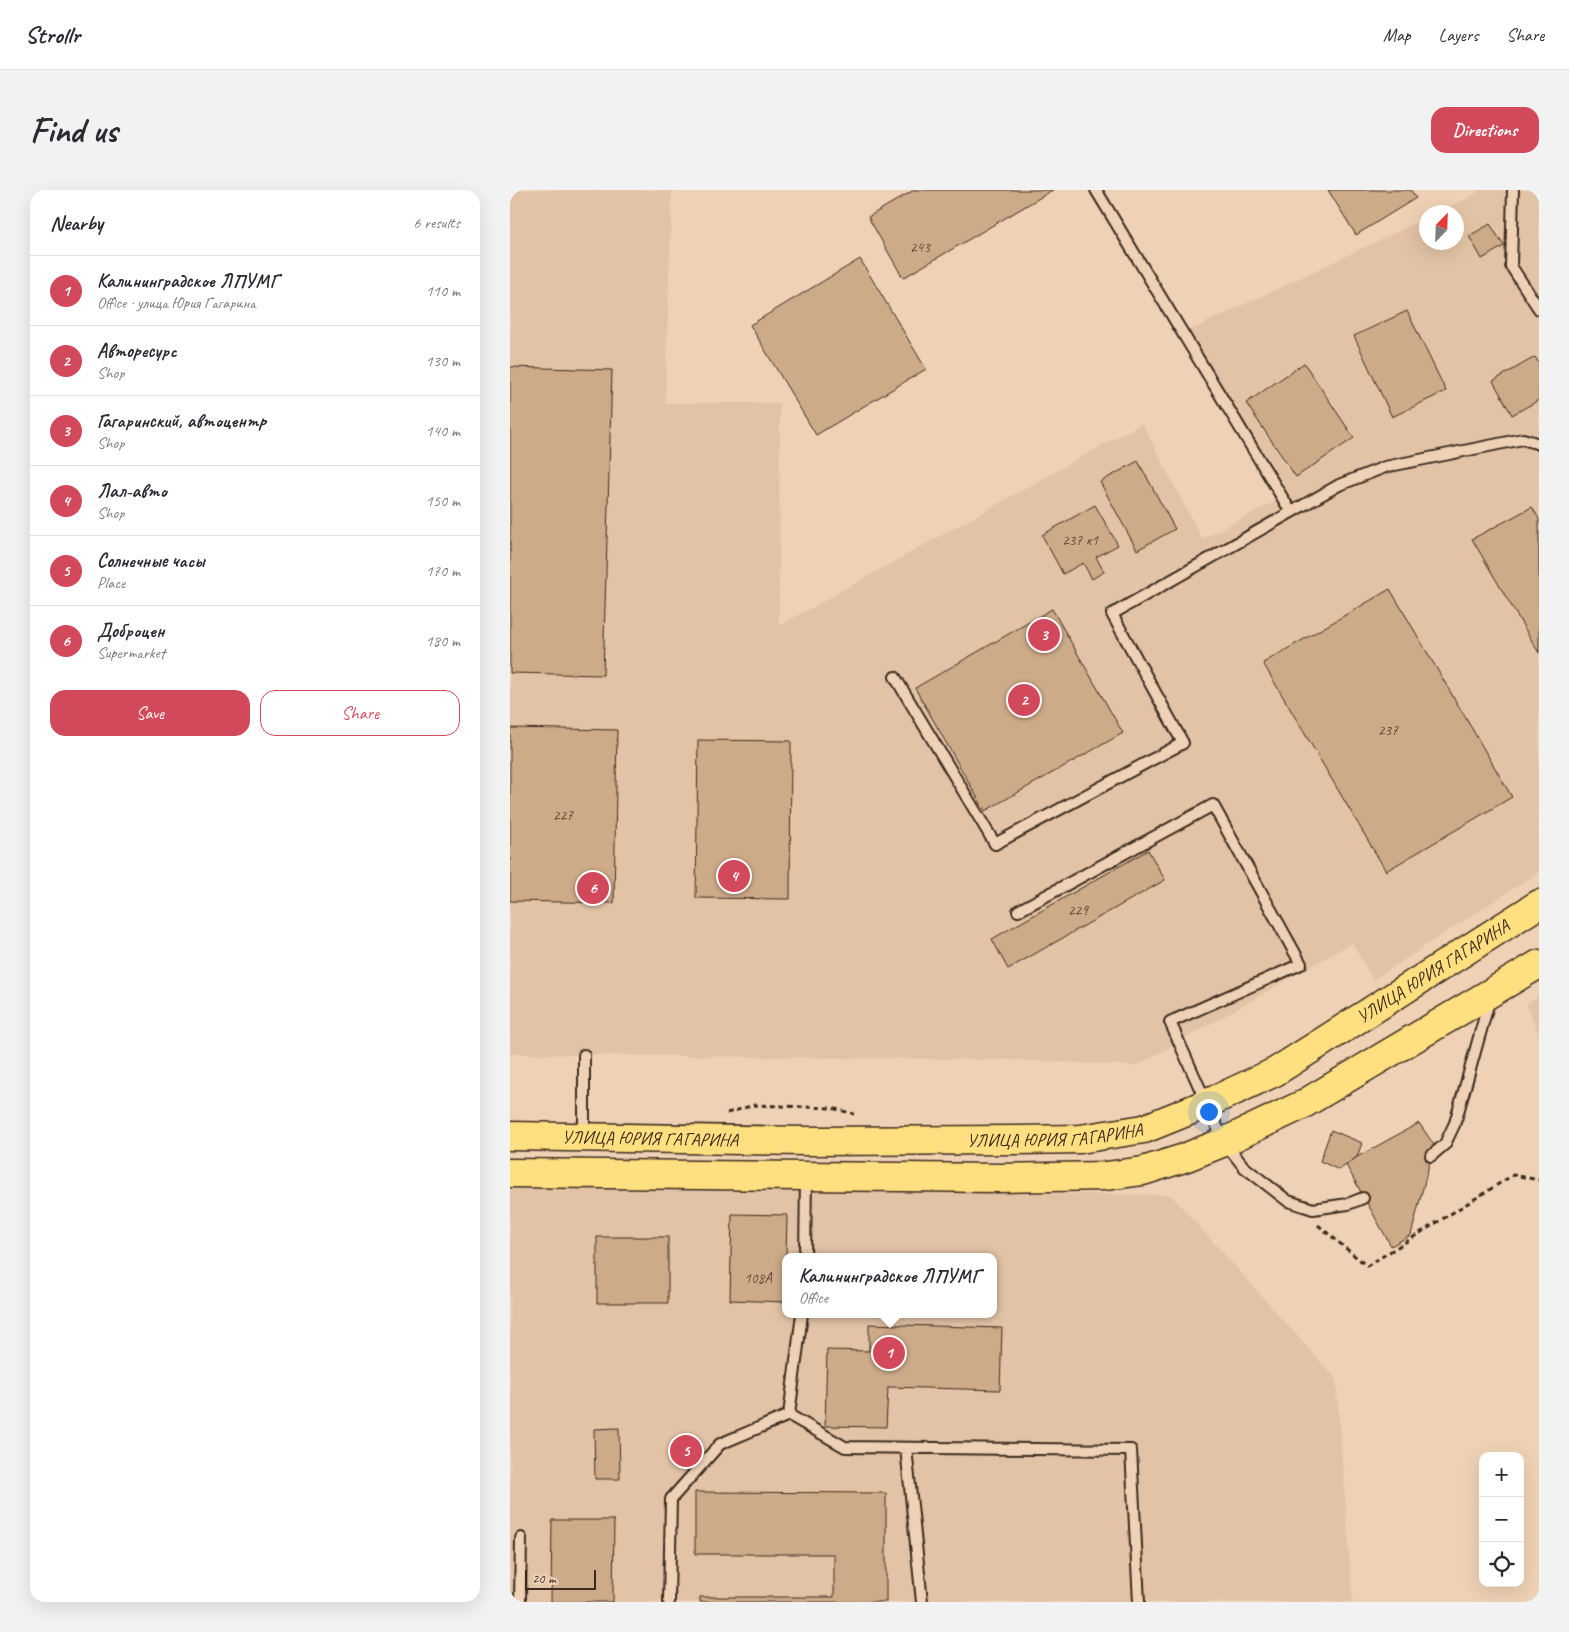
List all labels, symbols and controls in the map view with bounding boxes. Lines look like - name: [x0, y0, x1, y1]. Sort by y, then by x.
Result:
- text: Strollr: [25, 20, 80, 50]
- text: Map: [1383, 24, 1411, 46]
- text: Layers: [1439, 24, 1478, 46]
- text: Share: [1506, 24, 1544, 46]
- button: Directions: [1431, 107, 1539, 153]
- text: Find us: [30, 108, 117, 153]
- north arrow: [1419, 205, 1464, 250]
- text: Nearby: [50, 210, 103, 236]
- text: 6 results: [413, 213, 460, 233]
- house number: 243: [910, 238, 931, 257]
- text: Калининградское ЛПУМГ: [97, 269, 278, 293]
- text: 1: [62, 281, 70, 301]
- text: 110 m: [426, 281, 460, 301]
- text: Office · улица Юрия Гагарина: [97, 293, 256, 313]
- text: Авторесурс: [97, 339, 177, 363]
- text: 2: [62, 351, 70, 371]
- text: 130 m: [426, 351, 460, 371]
- text: Shop: [97, 363, 124, 383]
- text: Гагаринский, автоцентр: [97, 409, 266, 433]
- text: 3: [62, 421, 70, 441]
- text: 140 m: [426, 421, 460, 441]
- text: Shop: [97, 433, 124, 453]
- text: Лал-авто: [97, 479, 167, 503]
- text: 4: [62, 491, 70, 511]
- text: 150 m: [426, 491, 460, 511]
- text: Shop: [97, 503, 124, 523]
- house number: 237 к1: [1062, 531, 1099, 550]
- text: Солнечные часы: [97, 549, 205, 573]
- text: 5: [63, 561, 69, 581]
- text: 170 m: [426, 561, 460, 581]
- text: Place: [97, 573, 125, 593]
- pin: 3: [1028, 616, 1060, 654]
- text: Доброцен: [97, 619, 164, 643]
- text: 6: [62, 631, 70, 651]
- text: 180 m: [426, 631, 460, 651]
- text: Supermarket: [97, 643, 165, 663]
- pin: 2: [1008, 681, 1040, 719]
- button: Save: [50, 690, 250, 736]
- button: Share: [260, 690, 460, 736]
- house number: 237: [1378, 721, 1399, 740]
- house number: 227: [553, 806, 574, 825]
- pin: 4: [718, 857, 750, 895]
- pin: 6: [577, 869, 609, 907]
- house number: 229: [1068, 901, 1089, 920]
- street label: УЛИЦА ЮРИЯ ГАГАРИНА: [1353, 914, 1514, 1028]
- your location: [1196, 1099, 1222, 1125]
- street label: УЛИЦА ЮРИЯ ГАГАРИНА: [967, 1118, 1145, 1151]
- street label: УЛИЦА ЮРИЯ ГАГАРИНА: [562, 1126, 739, 1151]
- popup: [782, 1253, 997, 1318]
- text: Калининградское ЛПУМГ: [799, 1264, 980, 1288]
- house number: 108А: [744, 1269, 773, 1288]
- text: Office: [799, 1288, 828, 1308]
- pin: 1: [873, 1334, 905, 1372]
- pin: 5: [670, 1432, 702, 1470]
- map controls: [1479, 1452, 1524, 1587]
- button: +: [1479, 1452, 1524, 1497]
- button: −: [1479, 1497, 1524, 1542]
- button: locate: [1479, 1542, 1524, 1587]
- scale bar: [525, 1567, 596, 1590]
- text: 20 m: [532, 1570, 556, 1587]

